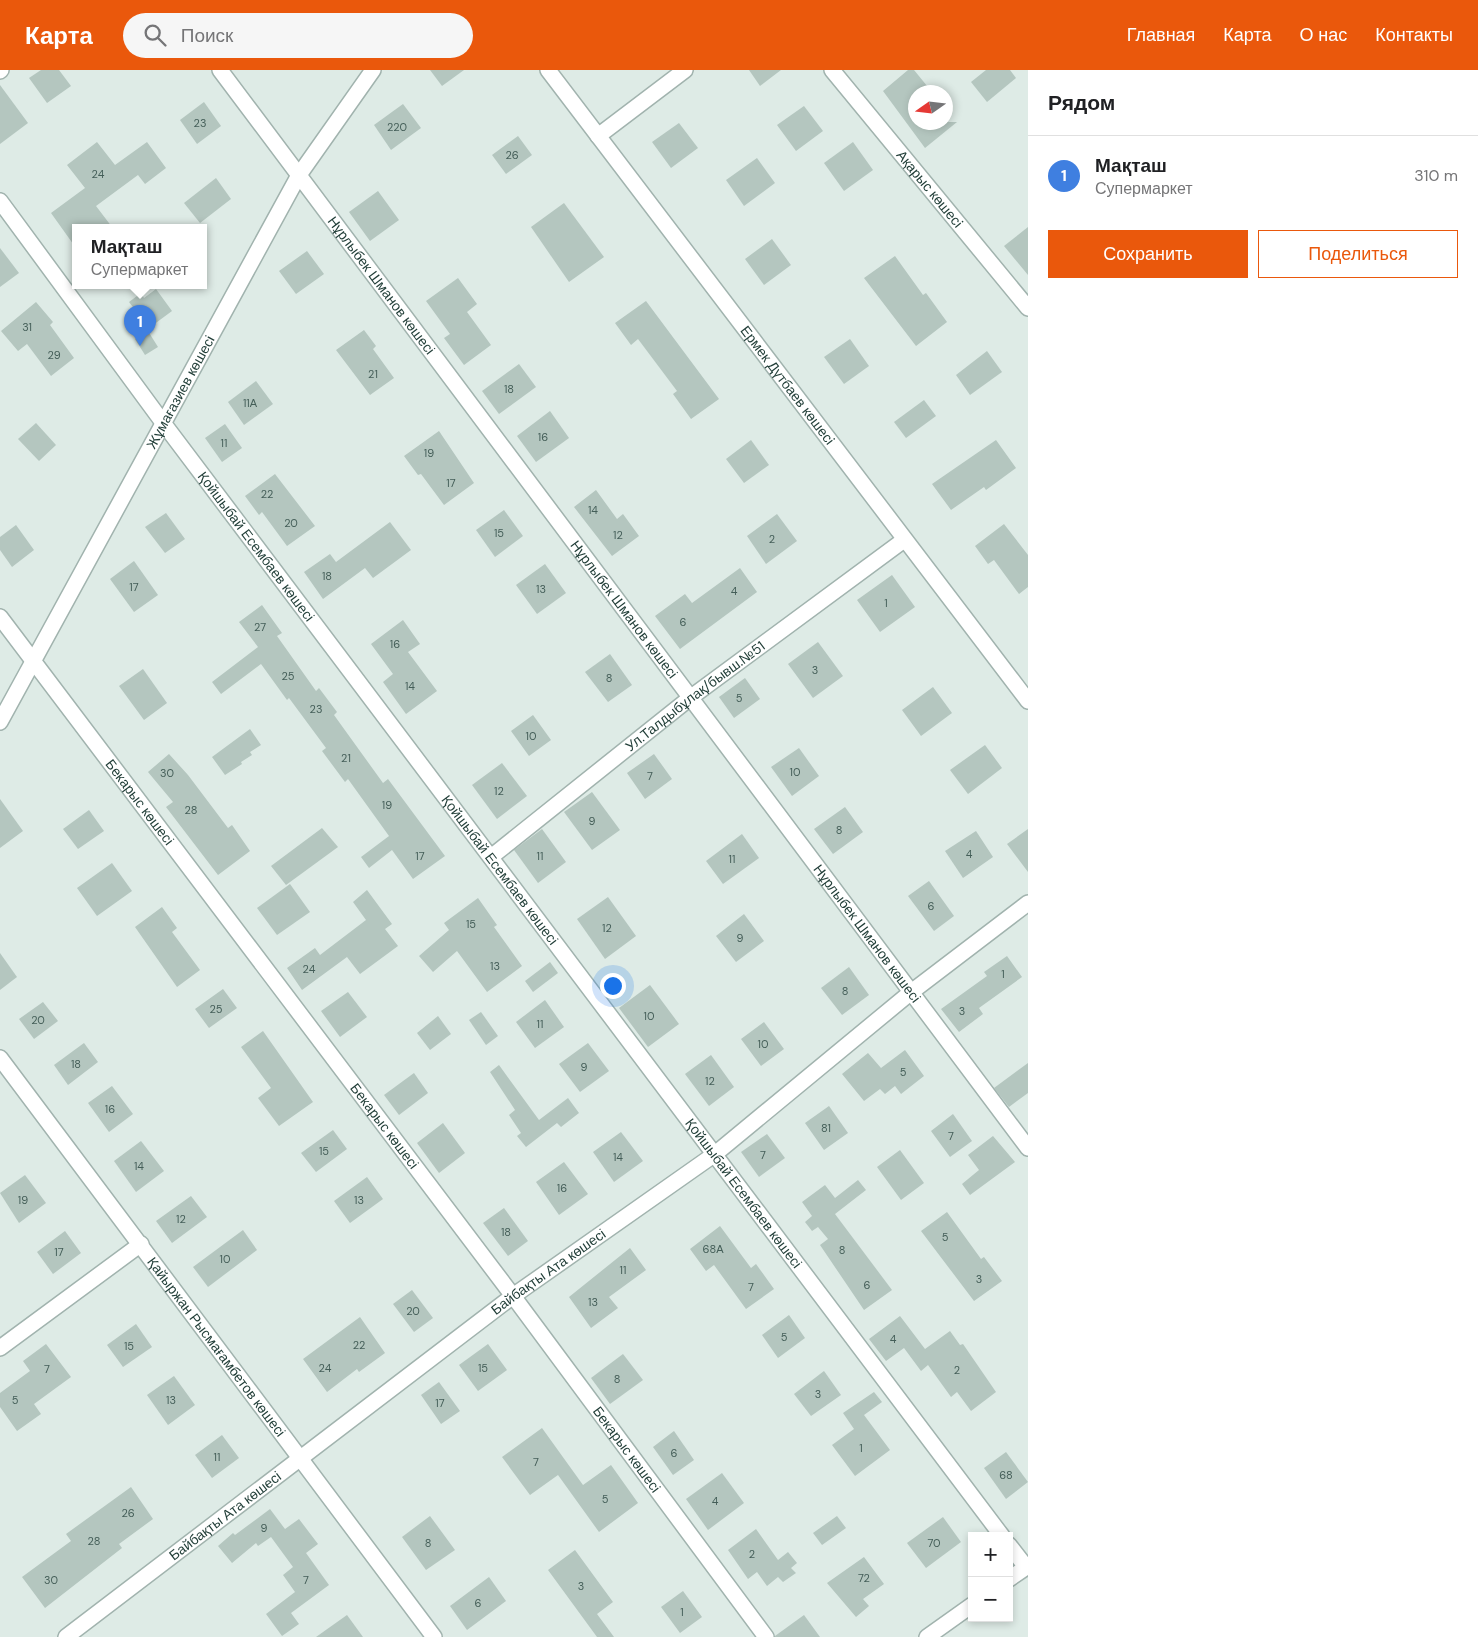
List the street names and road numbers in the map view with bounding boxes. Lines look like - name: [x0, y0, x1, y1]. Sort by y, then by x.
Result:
- street label: Ақарыс көшесi: [893, 146, 967, 231]
- street label: Нұрлыбек Шманов көшесі: [324, 213, 439, 358]
- street label: Ермек Дүтбаев көшесi: [737, 322, 839, 448]
- street label: Жұмағазиев көшесі: [142, 332, 219, 452]
- street label: Қойшыбай Есембаев көшесі: [194, 468, 318, 625]
- street label: Нұрлыбек Шманов көшесі: [567, 537, 682, 682]
- street label: Ул.Талдыбұлақ/бывш.№51: [623, 638, 769, 754]
- street label: Бекарыс көшесі: [102, 756, 178, 849]
- street label: Қойшыбай Есембаев көшесі: [438, 791, 562, 948]
- street label: Нұрлыбек Шманов көшесі: [809, 861, 925, 1006]
- street label: Бекарыс көшесі: [346, 1080, 423, 1173]
- street label: Қойшыбай Есембаев көшесі: [681, 1115, 806, 1272]
- street label: Байбақты Ата көшесі: [487, 1225, 609, 1319]
- street label: Қайыржан Рысмағамбетов көшесі: [143, 1253, 290, 1440]
- street label: Бекарыс көшесі: [589, 1403, 665, 1496]
- street label: Байбақты Ата көшесі: [165, 1467, 285, 1564]

